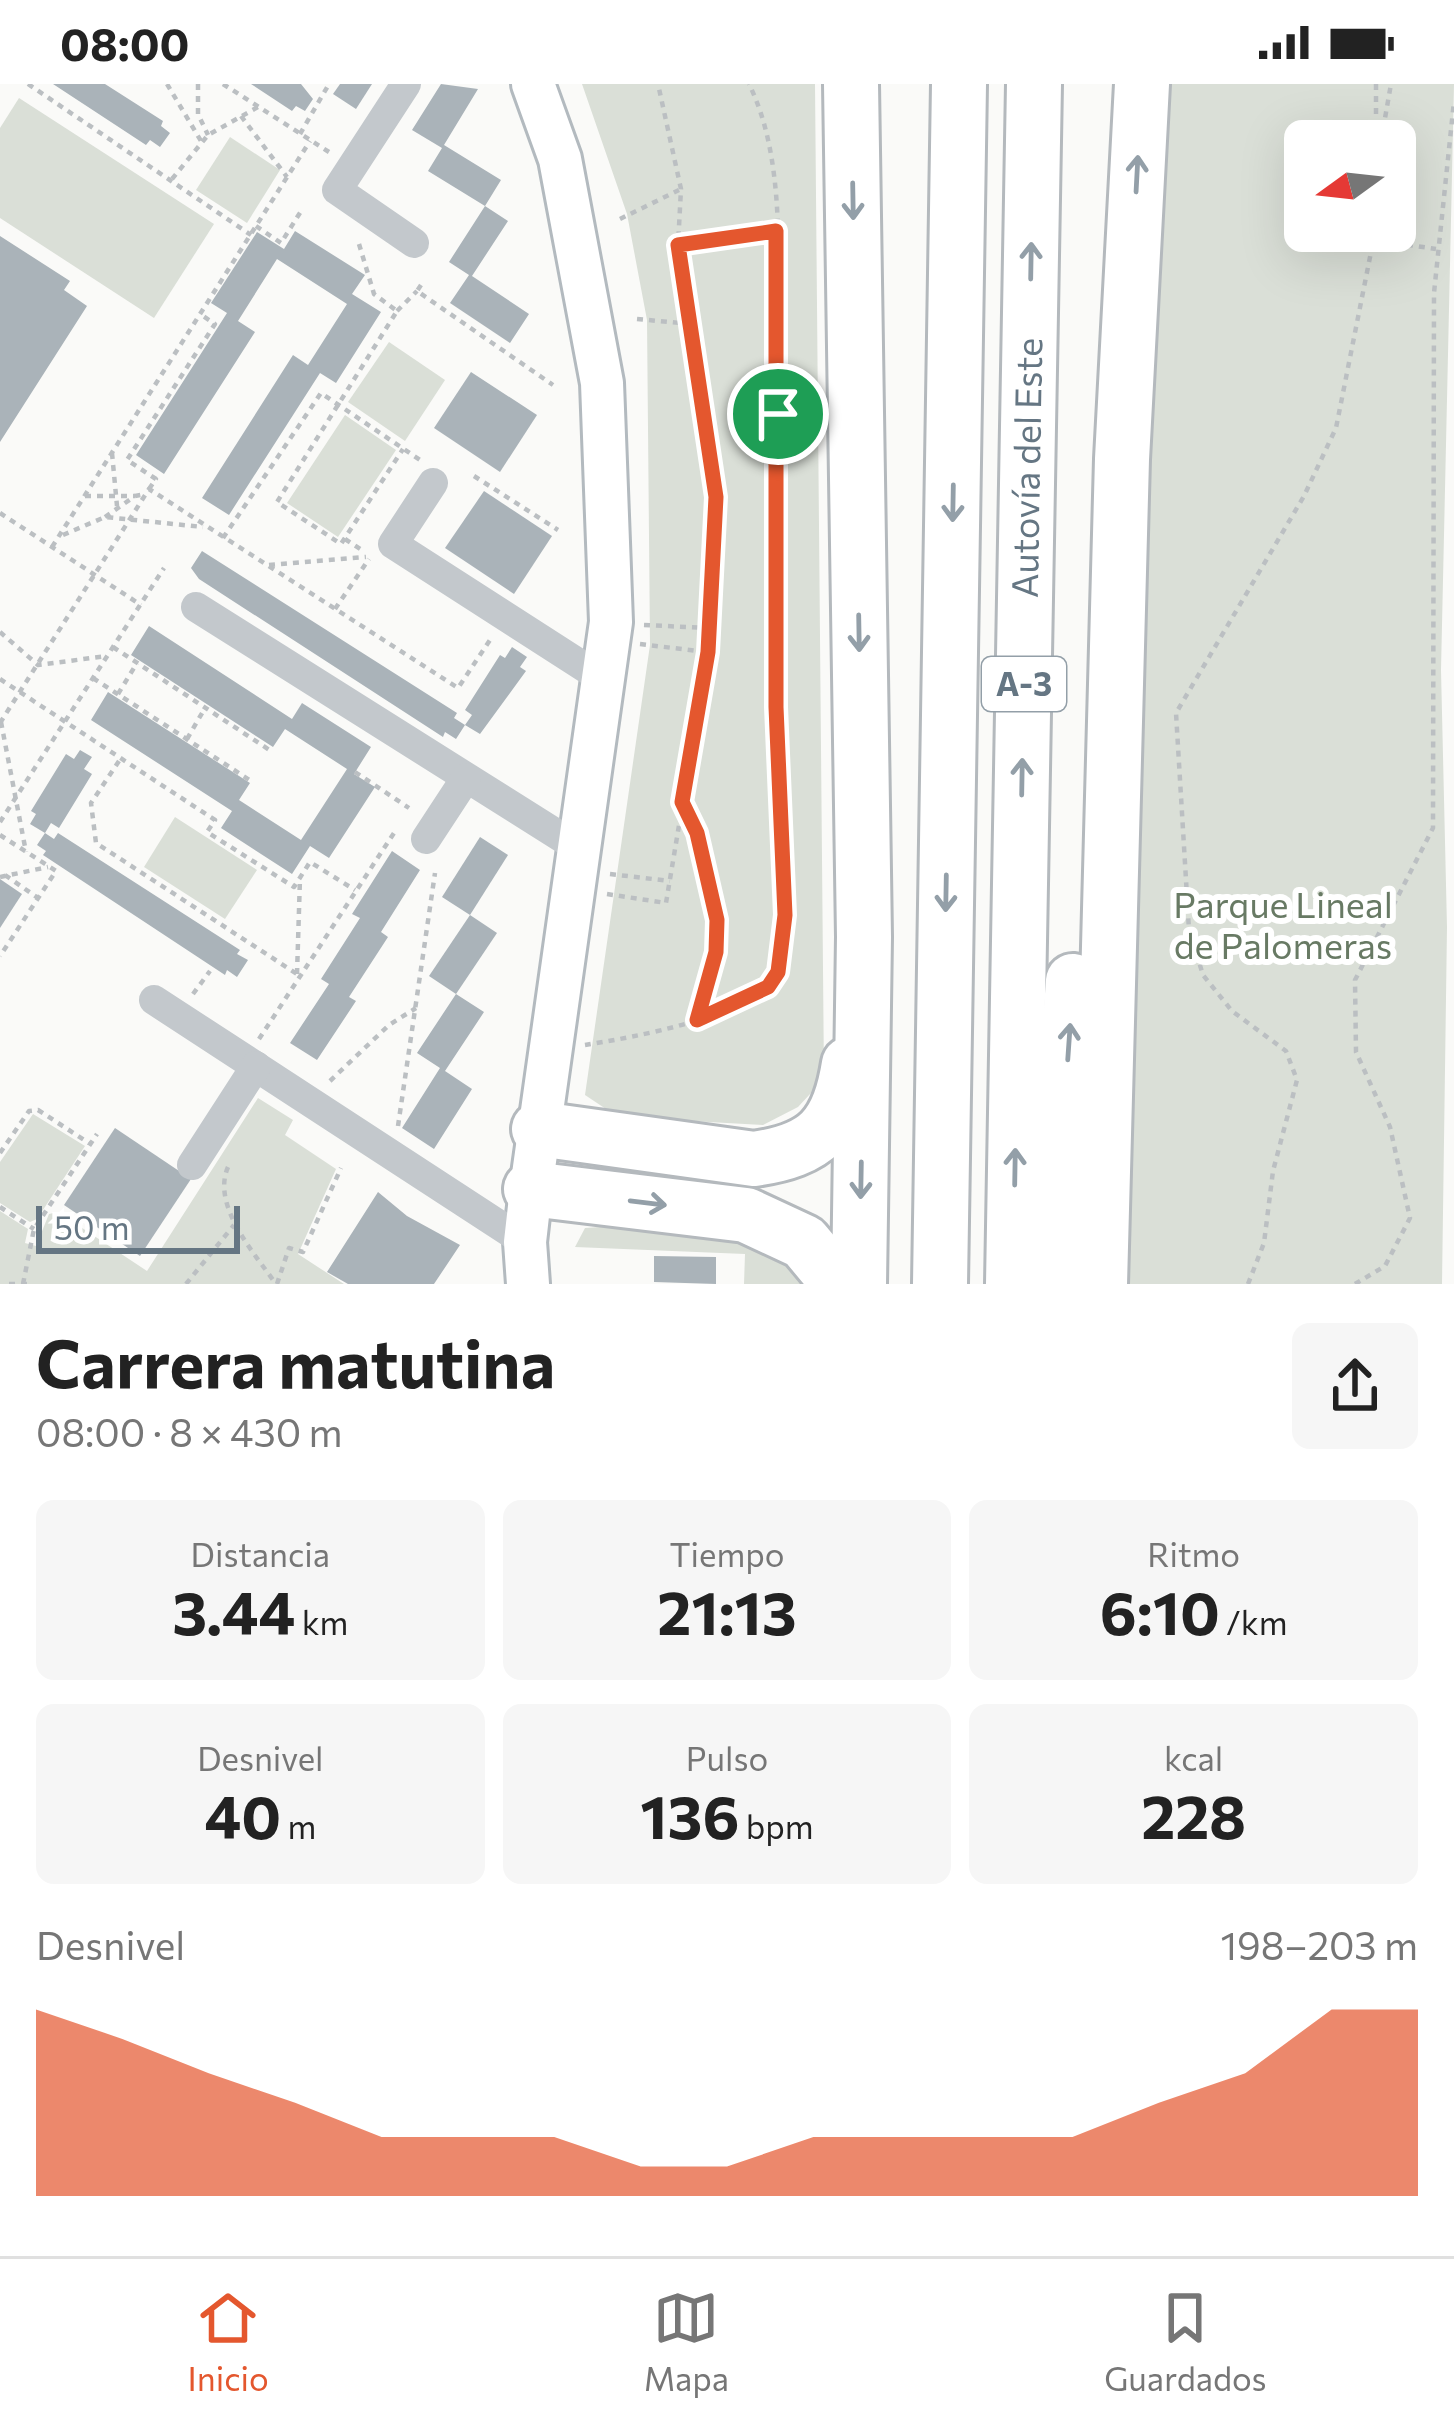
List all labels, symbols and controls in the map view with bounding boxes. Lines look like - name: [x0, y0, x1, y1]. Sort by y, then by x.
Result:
- text: 08:00: [60, 15, 189, 70]
- north arrow: [1284, 120, 1416, 252]
- map controls: [1284, 120, 1416, 252]
- one-way arrow: [1126, 155, 1149, 194]
- one-way arrow: [842, 181, 864, 220]
- one-way arrow: [1019, 242, 1042, 281]
- street label: Autovía del Este: [1001, 337, 1049, 598]
- pin: [727, 363, 829, 465]
- icon: arrive: [745, 381, 811, 447]
- one-way arrow: [942, 483, 964, 522]
- one-way arrow: [848, 613, 871, 652]
- road number: A-3: [982, 657, 1066, 711]
- one-way arrow: [1011, 758, 1033, 797]
- one-way arrow: [935, 873, 958, 912]
- park label: Parque Lineal de Palomeras: [1173, 881, 1393, 966]
- one-way arrow: [1057, 1023, 1080, 1062]
- one-way arrow: [1004, 1148, 1027, 1187]
- one-way arrow: [849, 1160, 872, 1199]
- one-way arrow: [627, 1192, 666, 1214]
- scale bar: [36, 1200, 240, 1253]
- text: 50 m: [54, 1206, 130, 1247]
- text: Carrera matutina: [36, 1321, 555, 1402]
- button: share: [1292, 1323, 1418, 1449]
- text: 08:00 · 8 × 430 m: [36, 1407, 343, 1455]
- text: Distancia: [191, 1533, 330, 1574]
- text: Tiempo: [669, 1533, 785, 1574]
- text: Ritmo: [1147, 1533, 1240, 1574]
- text: 3.44: [172, 1574, 295, 1647]
- text: 21:13: [657, 1574, 797, 1647]
- text: 6:10: [1100, 1574, 1220, 1647]
- text: km: [295, 1601, 348, 1642]
- text: /km: [1220, 1601, 1287, 1642]
- text: Desnivel: [197, 1737, 323, 1778]
- text: Pulso: [686, 1737, 768, 1778]
- text: kcal: [1164, 1737, 1223, 1778]
- text: 40: [204, 1778, 281, 1851]
- text: 136: [640, 1778, 739, 1851]
- text: 228: [1141, 1778, 1246, 1851]
- text: m: [281, 1805, 316, 1846]
- text: bpm: [739, 1805, 814, 1846]
- text: Desnivel: [36, 1920, 185, 1968]
- text: 198–203 m: [1220, 1920, 1418, 1968]
- tab: Inicio: [188, 2285, 269, 2398]
- tab: Mapa: [644, 2285, 729, 2398]
- tab: Guardados: [1104, 2285, 1266, 2398]

